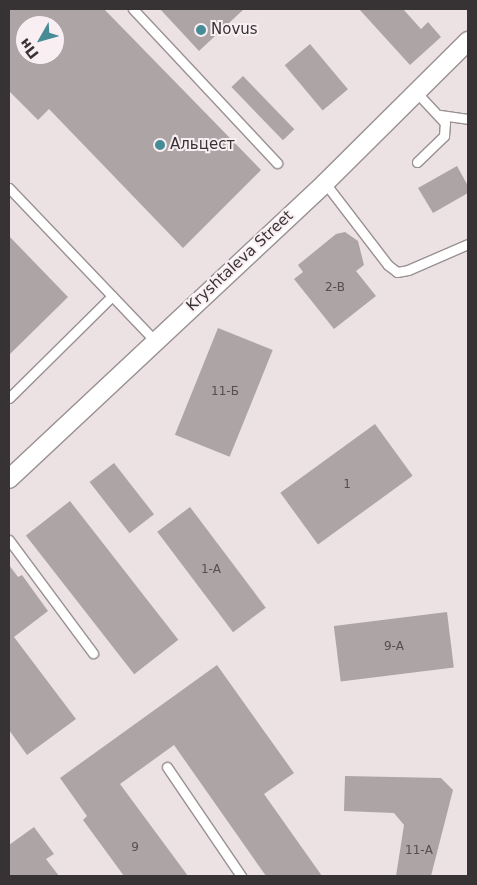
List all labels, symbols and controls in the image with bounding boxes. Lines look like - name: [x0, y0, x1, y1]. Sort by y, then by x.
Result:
- north arrow: [15, 15, 65, 65]
- place label: Novus: [211, 21, 258, 39]
- marker: Novus: [195, 24, 207, 36]
- text: Пн: [16, 35, 42, 62]
- place label: Альцест: [170, 136, 235, 154]
- marker: Альцест: [154, 139, 166, 151]
- street label: Kryshtaleva Street: [183, 207, 297, 315]
- house number: 2-В: [325, 281, 345, 295]
- house number: 11-Б: [211, 385, 239, 399]
- house number: 1: [343, 478, 351, 492]
- house number: 1-А: [201, 563, 221, 577]
- house number: 9-А: [384, 640, 404, 654]
- house number: 9: [131, 841, 139, 855]
- house number: 11-А: [405, 844, 433, 858]

